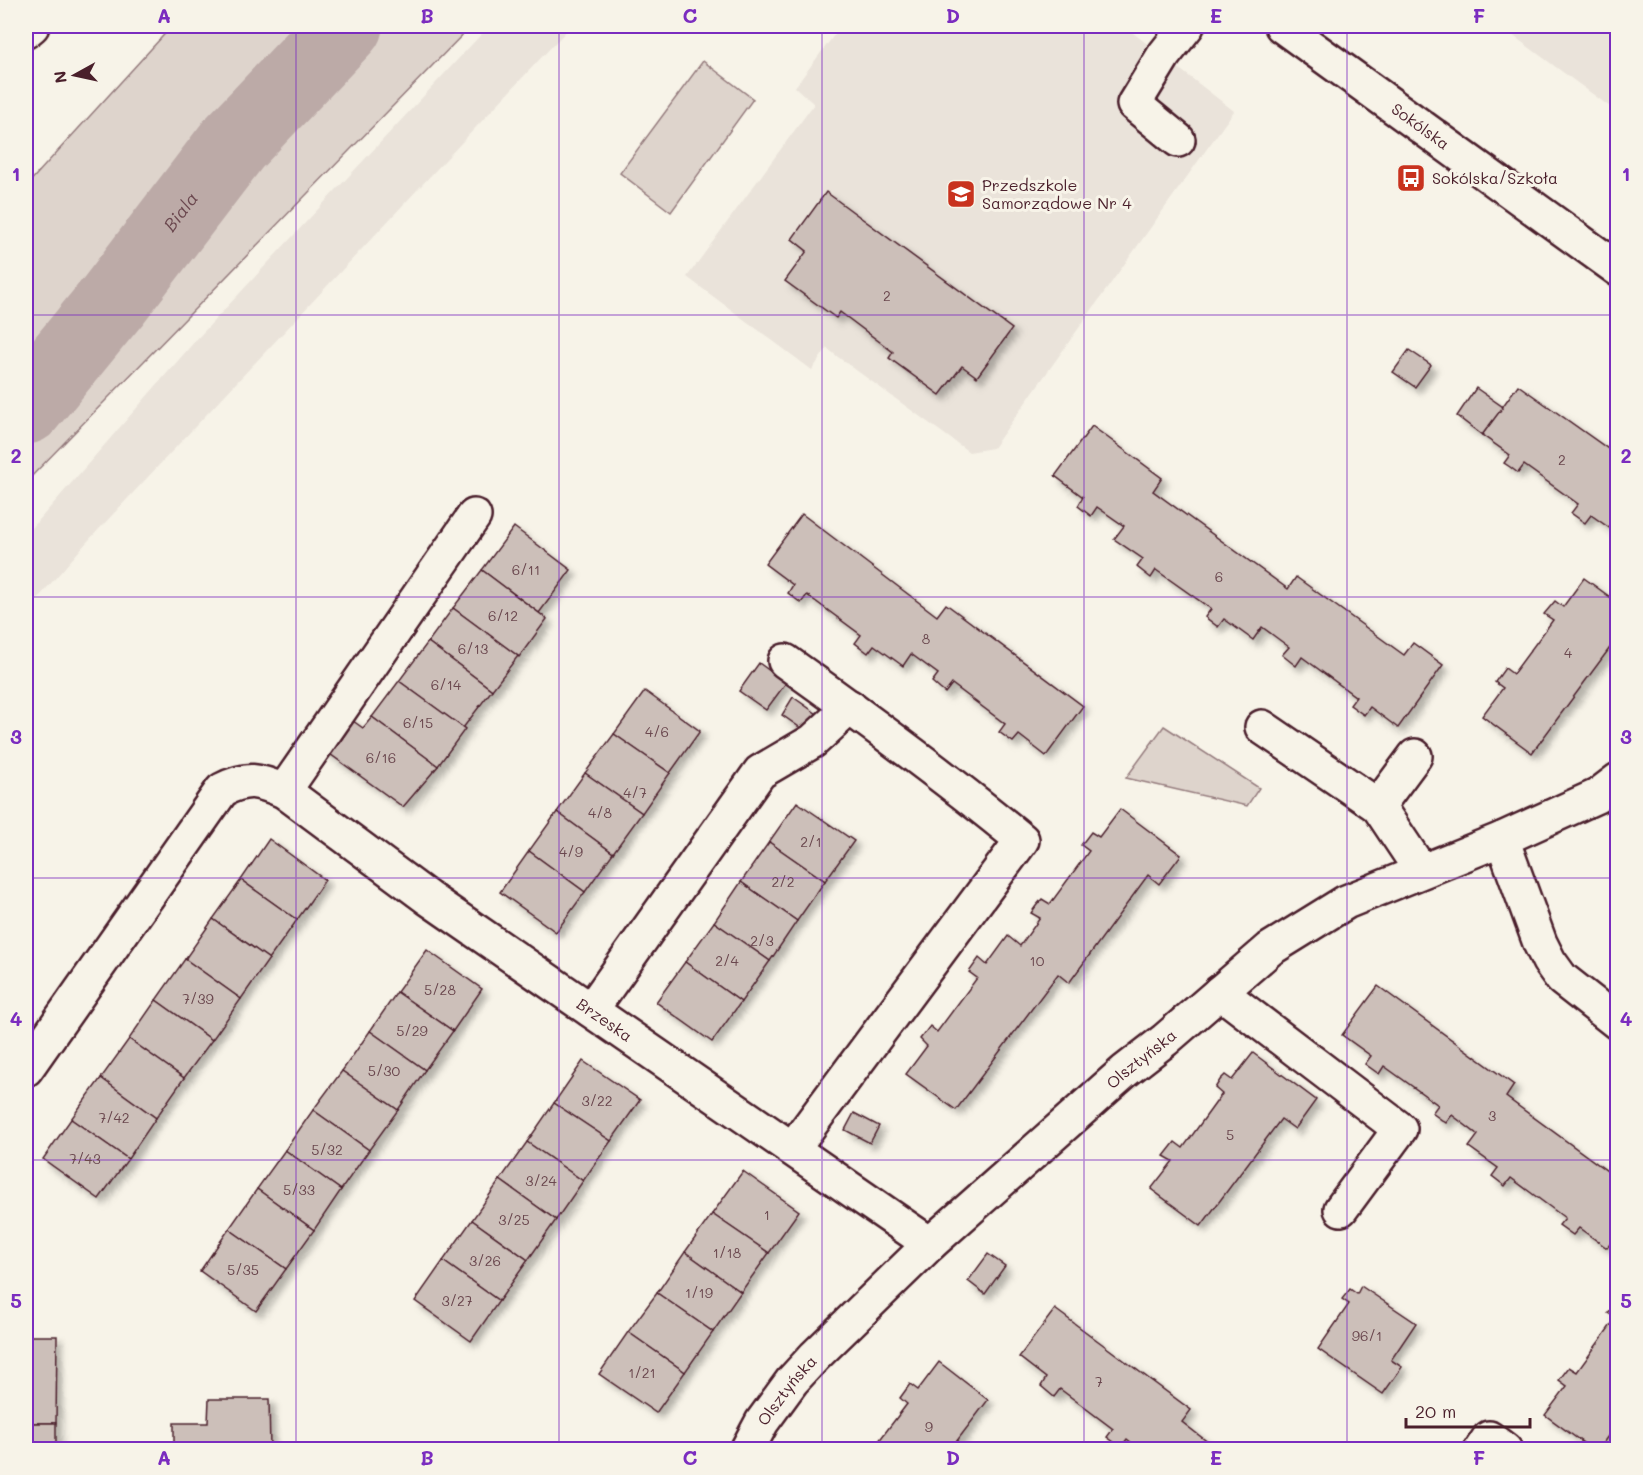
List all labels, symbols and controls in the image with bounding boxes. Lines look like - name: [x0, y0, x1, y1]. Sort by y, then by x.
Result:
- text: A: [157, 2, 171, 28]
- text: B: [420, 2, 434, 28]
- text: C: [683, 2, 698, 28]
- text: D: [946, 2, 960, 28]
- text: E: [1210, 2, 1222, 28]
- text: F: [1473, 2, 1486, 28]
- north arrow: [45, 45, 105, 105]
- text: N: [48, 70, 71, 85]
- street label: Sokólska: [1388, 98, 1454, 154]
- text: 1: [12, 160, 20, 186]
- text: 1: [1622, 160, 1630, 186]
- bus stop icon: Sokólska/Szkoła: [1395, 162, 1427, 194]
- place label: Sokólska/Szkoła: [1432, 167, 1558, 188]
- place label: Przedszkole Samorządowe Nr 4: [982, 174, 1132, 213]
- school or university icon: Przedszkole Samorządowe Nr 4: [945, 178, 977, 210]
- water label: Biala: [157, 187, 203, 236]
- house number: 2: [883, 286, 891, 305]
- text: 2: [10, 442, 22, 468]
- text: 2: [1620, 442, 1632, 468]
- house number: 2: [1558, 450, 1566, 469]
- house number: 6/11: [512, 560, 540, 579]
- house number: 6: [1215, 567, 1223, 586]
- house number: 6/12: [488, 606, 518, 625]
- house number: 8: [922, 629, 930, 648]
- house number: 6/13: [458, 639, 488, 658]
- house number: 4: [1564, 643, 1573, 662]
- house number: 6/14: [431, 675, 462, 694]
- house number: 6/15: [403, 713, 433, 732]
- house number: 4/6: [645, 722, 669, 741]
- text: 3: [10, 723, 22, 749]
- text: 3: [1620, 723, 1632, 749]
- house number: 6/16: [366, 748, 396, 767]
- house number: 4/7: [623, 783, 647, 802]
- house number: 4/8: [588, 803, 612, 822]
- house number: 2/1: [800, 832, 822, 851]
- house number: 4/9: [559, 842, 583, 861]
- house number: 2/2: [772, 872, 794, 891]
- house number: 2/3: [750, 931, 774, 950]
- house number: 2/4: [715, 951, 739, 970]
- house number: 10: [1030, 951, 1045, 970]
- house number: 5/28: [424, 980, 456, 999]
- house number: 7/39: [182, 989, 214, 1008]
- street label: Brzeska: [573, 993, 637, 1046]
- text: 4: [10, 1005, 23, 1031]
- text: 4: [1620, 1005, 1633, 1031]
- house number: 5/29: [396, 1021, 428, 1040]
- street label: Olsztyńska: [1101, 1024, 1180, 1093]
- house number: 5/30: [368, 1061, 401, 1080]
- house number: 3/22: [581, 1091, 613, 1110]
- house number: 3: [1488, 1106, 1496, 1125]
- house number: 7/42: [98, 1108, 130, 1127]
- house number: 5: [1226, 1125, 1234, 1144]
- house number: 5/32: [311, 1140, 343, 1159]
- house number: 7/43: [69, 1149, 101, 1168]
- house number: 3/24: [525, 1171, 558, 1190]
- house number: 5/33: [283, 1180, 315, 1199]
- house number: 1: [764, 1205, 770, 1224]
- house number: 3/25: [498, 1210, 530, 1229]
- house number: 1/18: [713, 1243, 741, 1262]
- house number: 3/26: [469, 1251, 501, 1270]
- house number: 5/35: [227, 1260, 259, 1279]
- house number: 1/19: [685, 1283, 713, 1302]
- text: 5: [10, 1287, 22, 1313]
- text: 5: [1620, 1287, 1632, 1313]
- house number: 3/27: [441, 1291, 473, 1310]
- house number: 96/1: [1352, 1326, 1382, 1345]
- street label: Olsztyńska: [752, 1350, 821, 1429]
- house number: 1/21: [628, 1363, 656, 1382]
- house number: 7: [1095, 1372, 1103, 1391]
- scale bar: [1406, 1391, 1530, 1429]
- text: 20 m: [1415, 1399, 1456, 1423]
- house number: 9: [925, 1417, 933, 1436]
- text: A: [157, 1444, 171, 1470]
- text: B: [420, 1444, 434, 1470]
- text: C: [683, 1444, 698, 1470]
- text: D: [946, 1444, 960, 1470]
- text: E: [1210, 1444, 1222, 1470]
- text: F: [1473, 1444, 1486, 1470]

